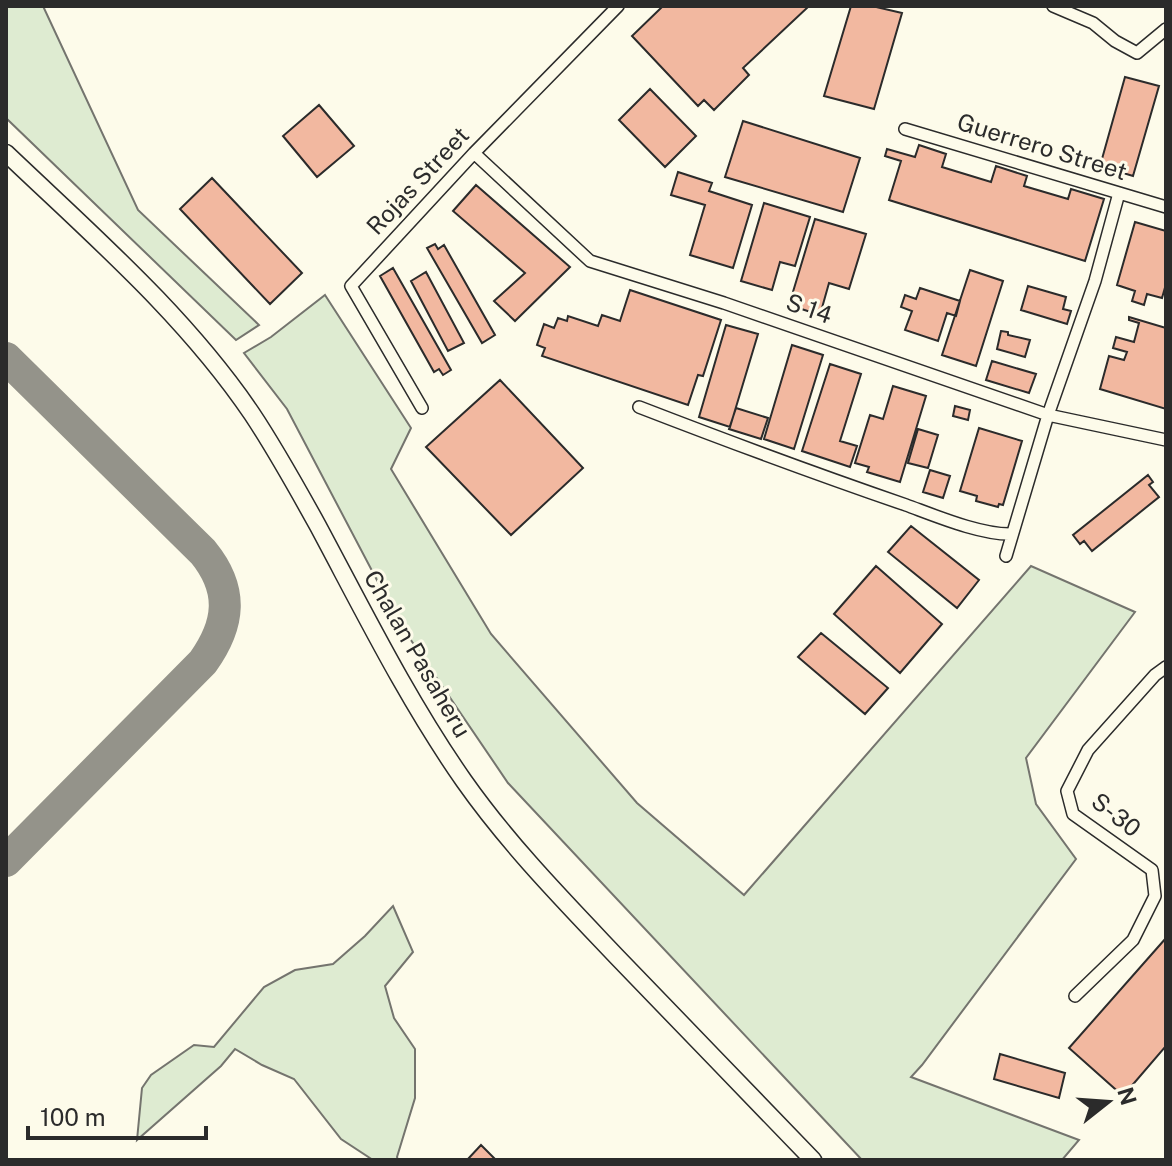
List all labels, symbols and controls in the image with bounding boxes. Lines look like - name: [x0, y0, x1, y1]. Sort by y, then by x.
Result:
- street label: Guerrero Street: [954, 107, 1130, 185]
- street label: Rojas Street: [360, 121, 474, 240]
- street label: S 14: [783, 287, 836, 329]
- street label: Chalan Pasaheru: [359, 565, 477, 742]
- street label: S-30: [1086, 786, 1147, 842]
- north arrow: [1068, 1062, 1148, 1142]
- text: N: [1112, 1084, 1142, 1108]
- scale bar: [28, 1090, 206, 1140]
- text: 100 m: [40, 1103, 106, 1131]

